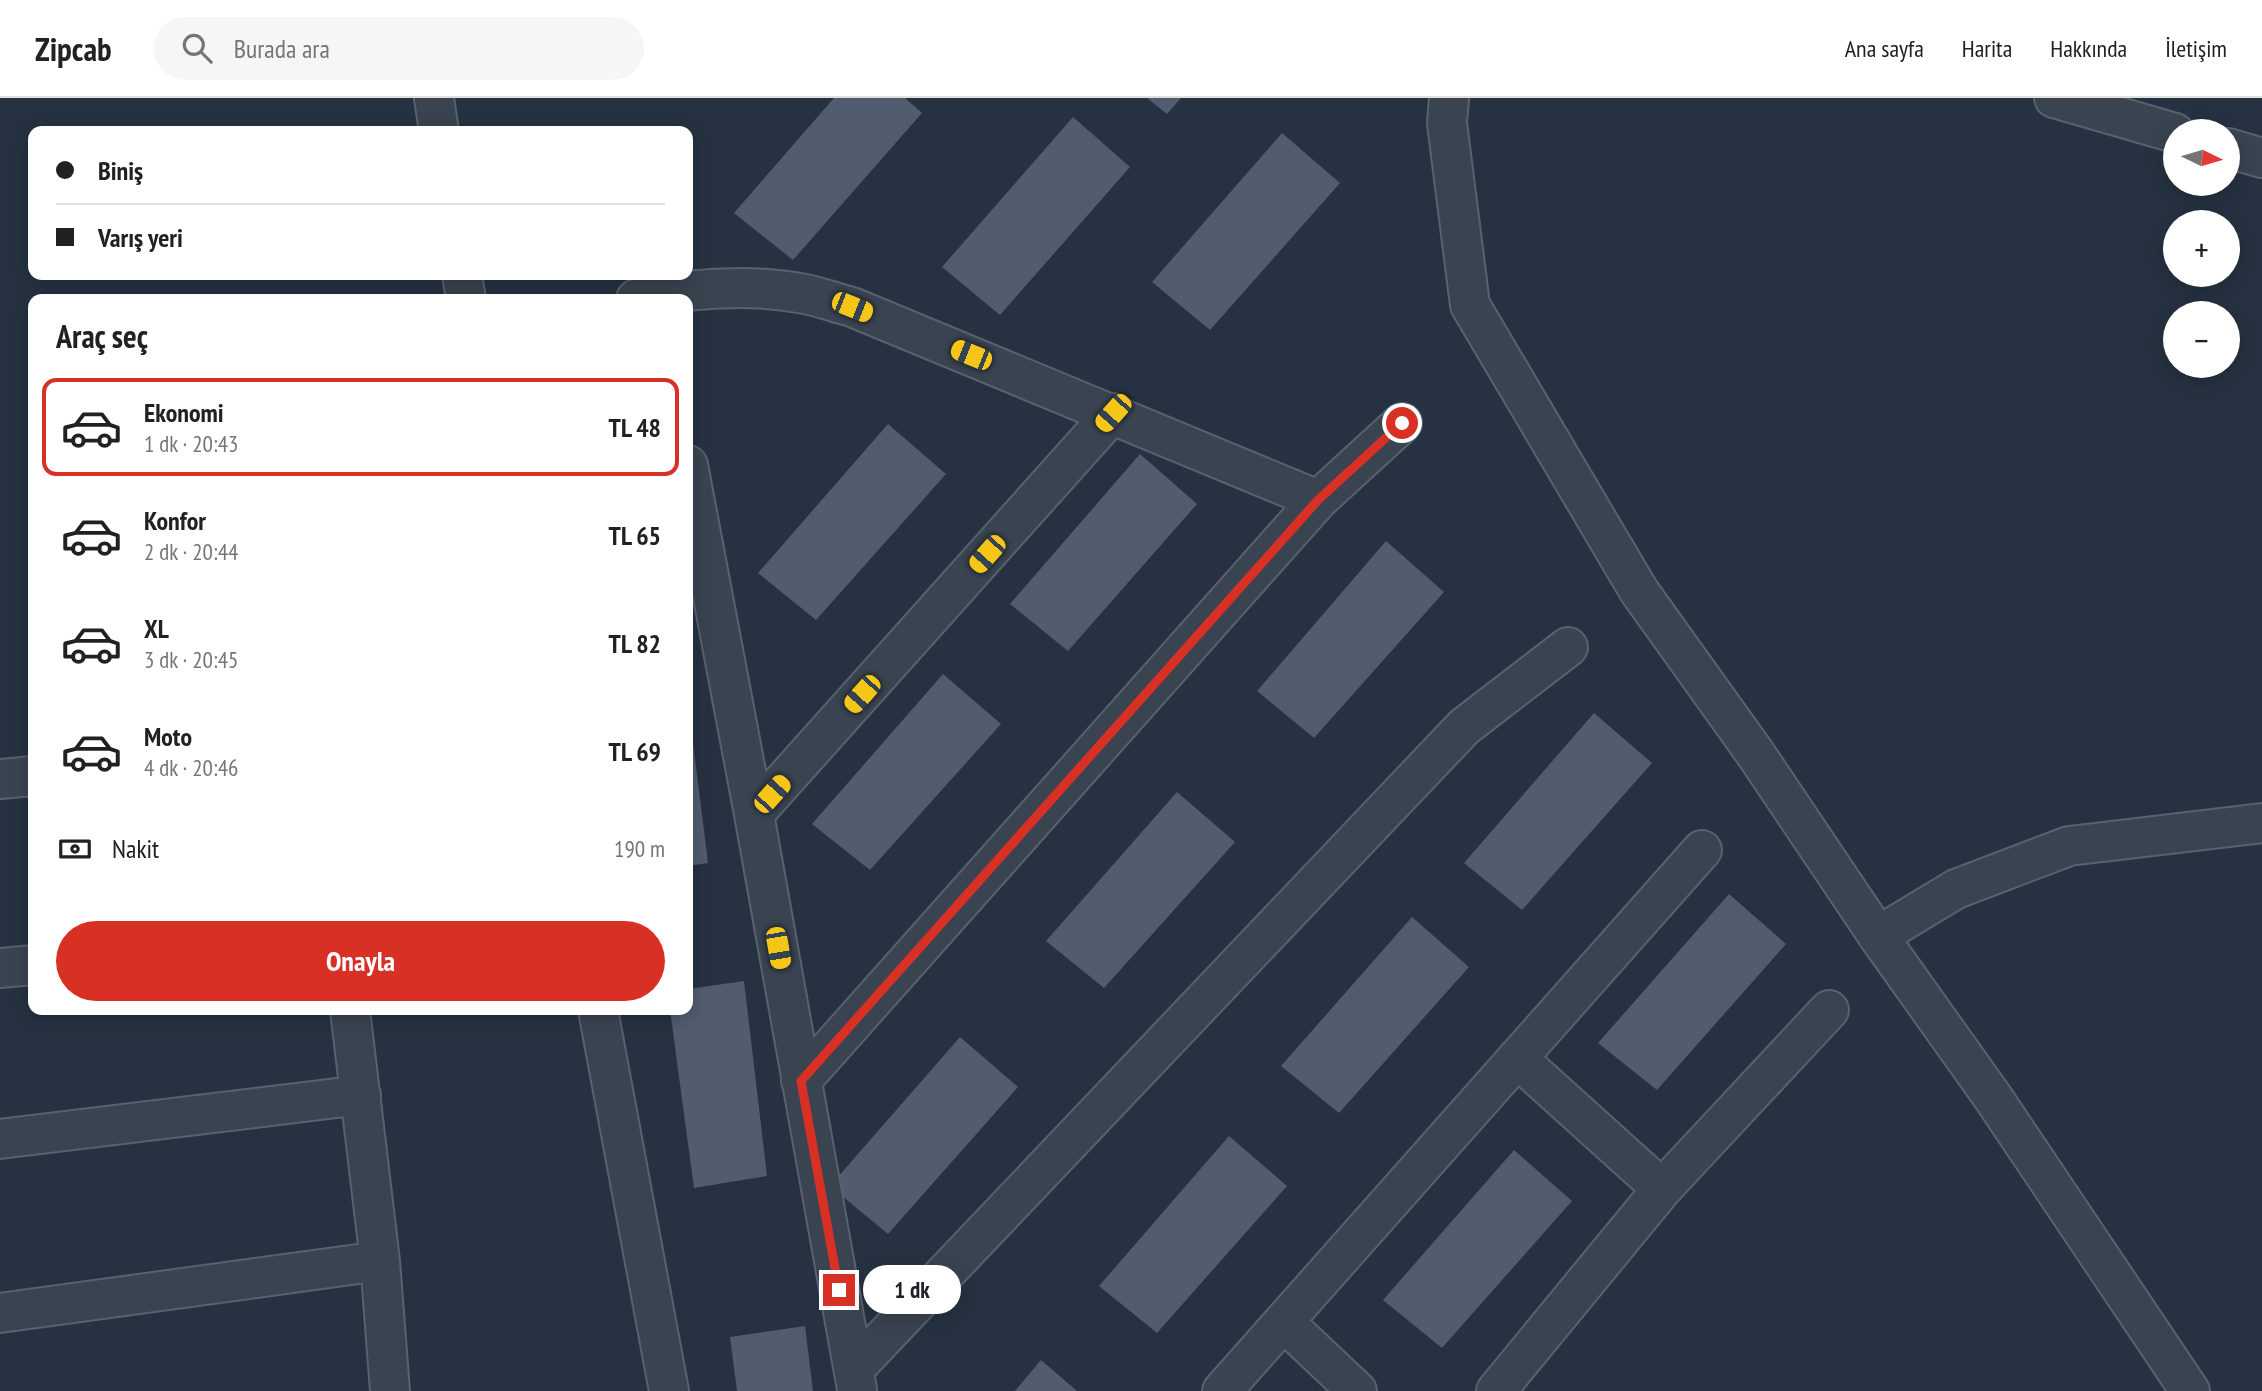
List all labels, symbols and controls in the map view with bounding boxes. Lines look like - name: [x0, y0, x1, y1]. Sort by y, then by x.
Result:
- search box: [154, 17, 644, 80]
- text: Zipcab: [35, 27, 112, 70]
- icon: search: [178, 29, 216, 67]
- text: Burada ara: [234, 32, 330, 65]
- text: Ana sayfa: [1845, 33, 1924, 64]
- text: Harita: [1962, 33, 2012, 64]
- text: Hakkında: [2050, 33, 2127, 64]
- text: İletişim: [2165, 33, 2227, 64]
- north arrow: [2163, 119, 2240, 196]
- map controls: [2163, 119, 2240, 378]
- text: Biniş: [98, 154, 143, 187]
- button: +: [2163, 210, 2240, 287]
- text: Varış yeri: [98, 221, 183, 254]
- car: [829, 289, 876, 325]
- button: −: [2163, 301, 2240, 378]
- text: Araç seç: [56, 315, 148, 357]
- car: [948, 337, 995, 373]
- car: [1092, 390, 1135, 436]
- icon: car: [60, 396, 123, 459]
- text: Ekonomi: [144, 396, 224, 429]
- route start: [1386, 407, 1418, 439]
- text: TL 48: [609, 411, 661, 444]
- text: 1 dk · 20:43: [144, 429, 238, 458]
- icon: car: [60, 504, 123, 567]
- text: Konfor: [144, 504, 206, 537]
- text: TL 65: [609, 519, 661, 552]
- car: [966, 531, 1009, 577]
- text: 2 dk · 20:44: [144, 537, 238, 566]
- icon: car: [60, 612, 123, 675]
- text: XL: [144, 612, 169, 645]
- text: TL 82: [609, 627, 661, 660]
- text: 3 dk · 20:45: [144, 645, 238, 674]
- car: [841, 671, 884, 717]
- icon: car: [60, 720, 123, 783]
- text: Moto: [144, 720, 192, 753]
- text: TL 69: [609, 735, 661, 768]
- text: 4 dk · 20:46: [144, 753, 238, 782]
- car: [751, 771, 794, 817]
- icon: cash: [56, 830, 94, 868]
- text: Nakit: [112, 832, 159, 865]
- text: 190 m: [614, 834, 665, 863]
- button: Onayla: [56, 921, 665, 1001]
- car: [765, 925, 792, 971]
- callout: 1 dk: [864, 1266, 962, 1314]
- route end: [823, 1274, 855, 1306]
- text: 1 dk: [894, 1275, 930, 1304]

